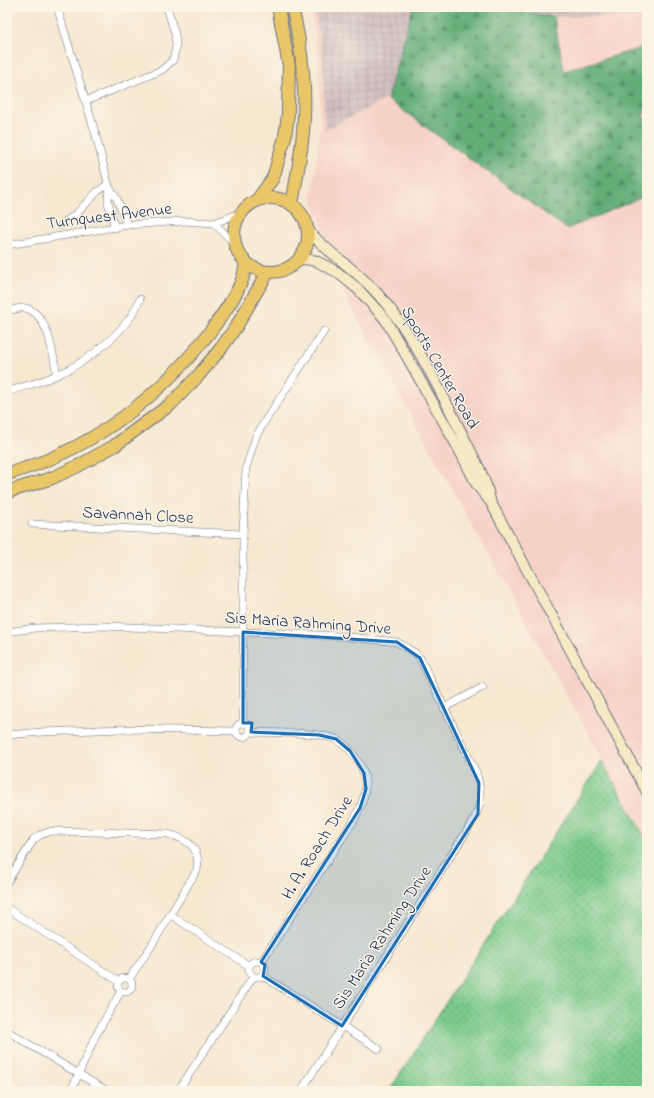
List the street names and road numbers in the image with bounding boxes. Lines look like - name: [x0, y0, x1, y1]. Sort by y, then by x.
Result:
- street label: Turnquest Avenue: [45, 196, 174, 237]
- street label: Sports Center Road: [394, 302, 485, 434]
- street label: Savannah Close: [82, 500, 195, 531]
- street label: Sis Maria Rahming Drive: [224, 605, 392, 644]
- street label: H. A. Roach Drive: [275, 791, 359, 905]
- street label: Sis Maria Rahming Drive: [326, 861, 440, 1016]

